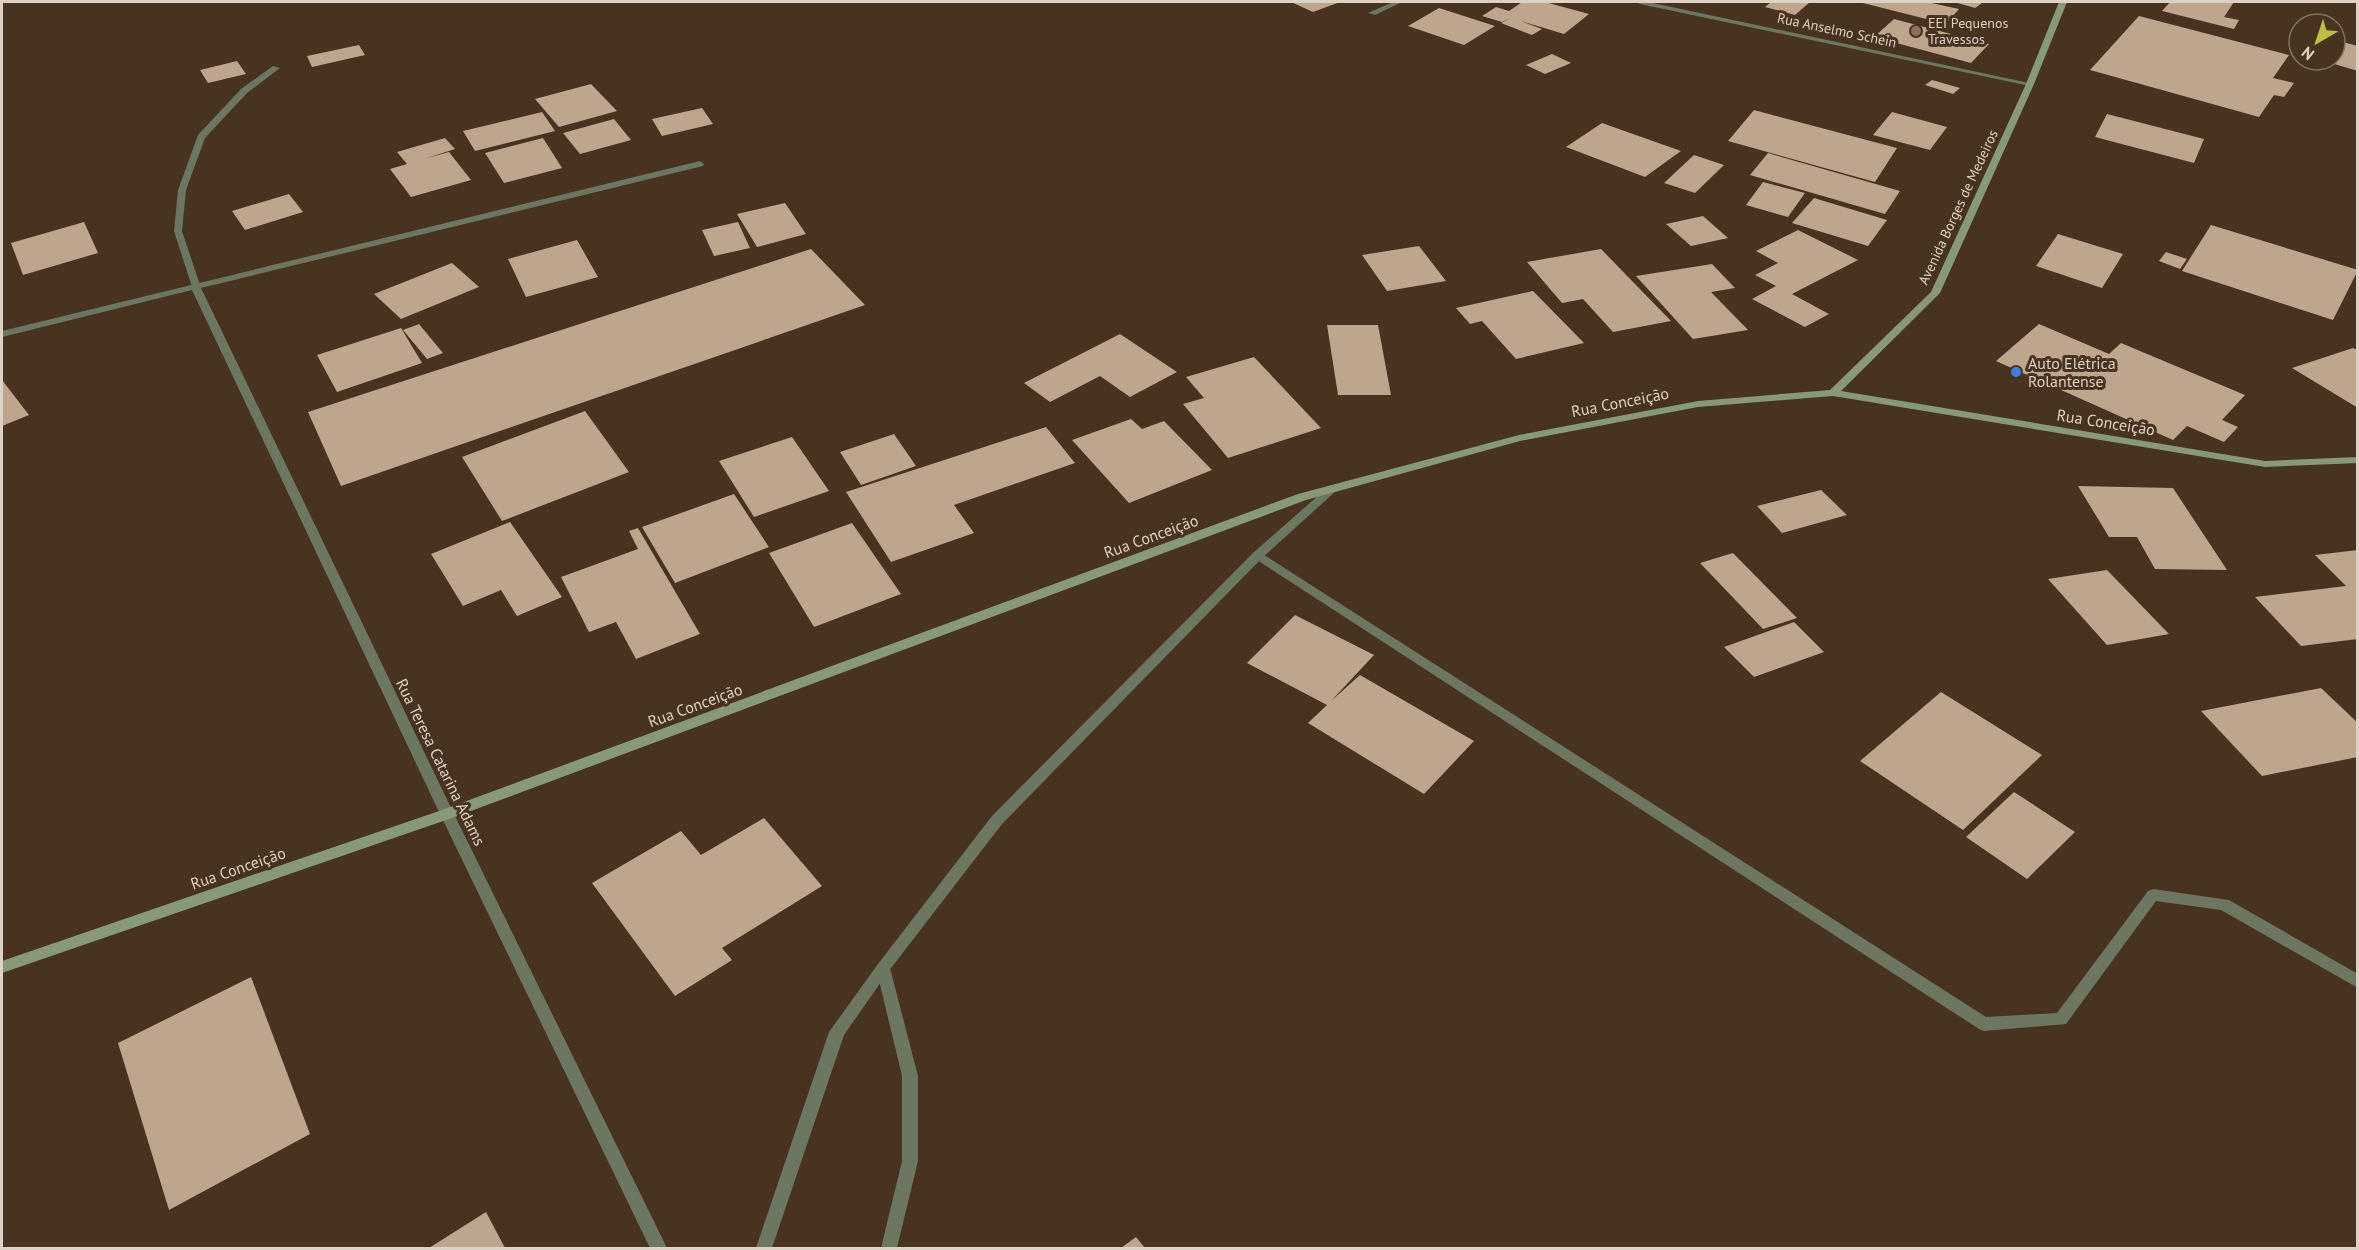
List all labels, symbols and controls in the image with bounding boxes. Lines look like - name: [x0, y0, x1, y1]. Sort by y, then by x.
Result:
- street label: Rua Anselmo Schein: [1776, 9, 1898, 51]
- north arrow: [2287, 12, 2347, 72]
- place label: EEI Pequenos Travessos: [1928, 14, 2008, 48]
- marker: EEI Pequenos Travessos: [1909, 24, 1923, 38]
- text: N: [2297, 43, 2318, 65]
- street label: Avenida Borges de Medeiros: [1914, 127, 2002, 287]
- place label: Auto Elétrica Rolantense: [2028, 353, 2116, 391]
- marker: Auto Elétrica Rolantense: [2009, 365, 2023, 379]
- street label: Rua Conceição: [1569, 383, 1671, 421]
- street label: Rua Conceição: [2055, 404, 2157, 440]
- street label: Rua Conceição: [1101, 510, 1201, 562]
- street label: Rua Teresa Catarina Adams: [392, 675, 490, 849]
- street label: Rua Conceição: [645, 679, 745, 731]
- street label: Rua Conceição: [188, 842, 288, 894]

